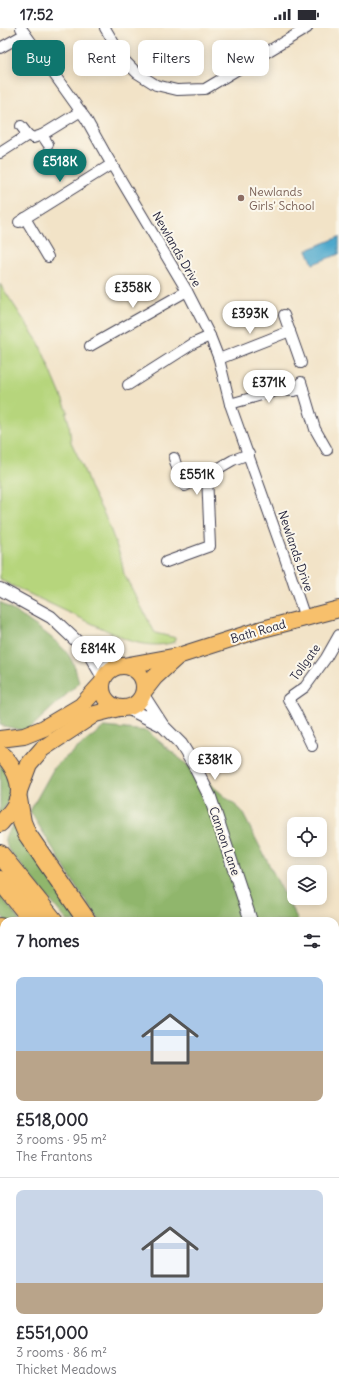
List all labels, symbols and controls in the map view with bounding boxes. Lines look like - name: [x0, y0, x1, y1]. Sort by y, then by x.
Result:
- text: 17:52: [20, 5, 54, 24]
- chip: Buy: [12, 40, 65, 76]
- chip: Rent: [73, 40, 130, 76]
- chip: Filters: [138, 40, 204, 76]
- chip: New: [212, 40, 269, 76]
- pin: £518K: [32, 149, 88, 183]
- text: £518K: [42, 153, 78, 170]
- place label: Newlands Girls' School: [249, 184, 314, 213]
- marker: Newlands Girls' School: [236, 193, 246, 203]
- street label: Newlands Drive: [149, 209, 205, 289]
- pin: £358K: [105, 275, 161, 309]
- text: £358K: [114, 279, 152, 296]
- pin: £393K: [222, 301, 278, 335]
- text: £393K: [231, 305, 269, 322]
- pin: £371K: [241, 370, 297, 404]
- text: £371K: [252, 374, 286, 391]
- pin: £551K: [169, 462, 225, 496]
- text: £551K: [179, 466, 215, 483]
- street label: Newlands Drive: [275, 509, 317, 593]
- street label: Bath Road: [229, 616, 287, 646]
- pin: £814K: [70, 636, 126, 670]
- text: £814K: [80, 640, 116, 657]
- street label: Tollgate: [287, 641, 323, 683]
- pin: £381K: [187, 747, 243, 781]
- text: £381K: [197, 751, 233, 768]
- street label: Cannon Lane: [206, 805, 244, 877]
- map controls: [287, 817, 327, 905]
- button: locate: [287, 817, 327, 857]
- button: layers: [287, 865, 327, 905]
- text: 7 homes: [16, 930, 80, 952]
- icon: filters: [301, 930, 323, 952]
- icon: home: [134, 1003, 206, 1075]
- text: £518,000: [16, 1109, 89, 1131]
- text: 3 rooms · 95 m²: [16, 1131, 107, 1148]
- text: The Frantons: [16, 1148, 92, 1165]
- icon: home: [134, 1216, 206, 1288]
- text: £551,000: [16, 1322, 89, 1344]
- text: 3 rooms · 86 m²: [16, 1344, 107, 1361]
- text: Thicket Meadows: [16, 1361, 117, 1378]

